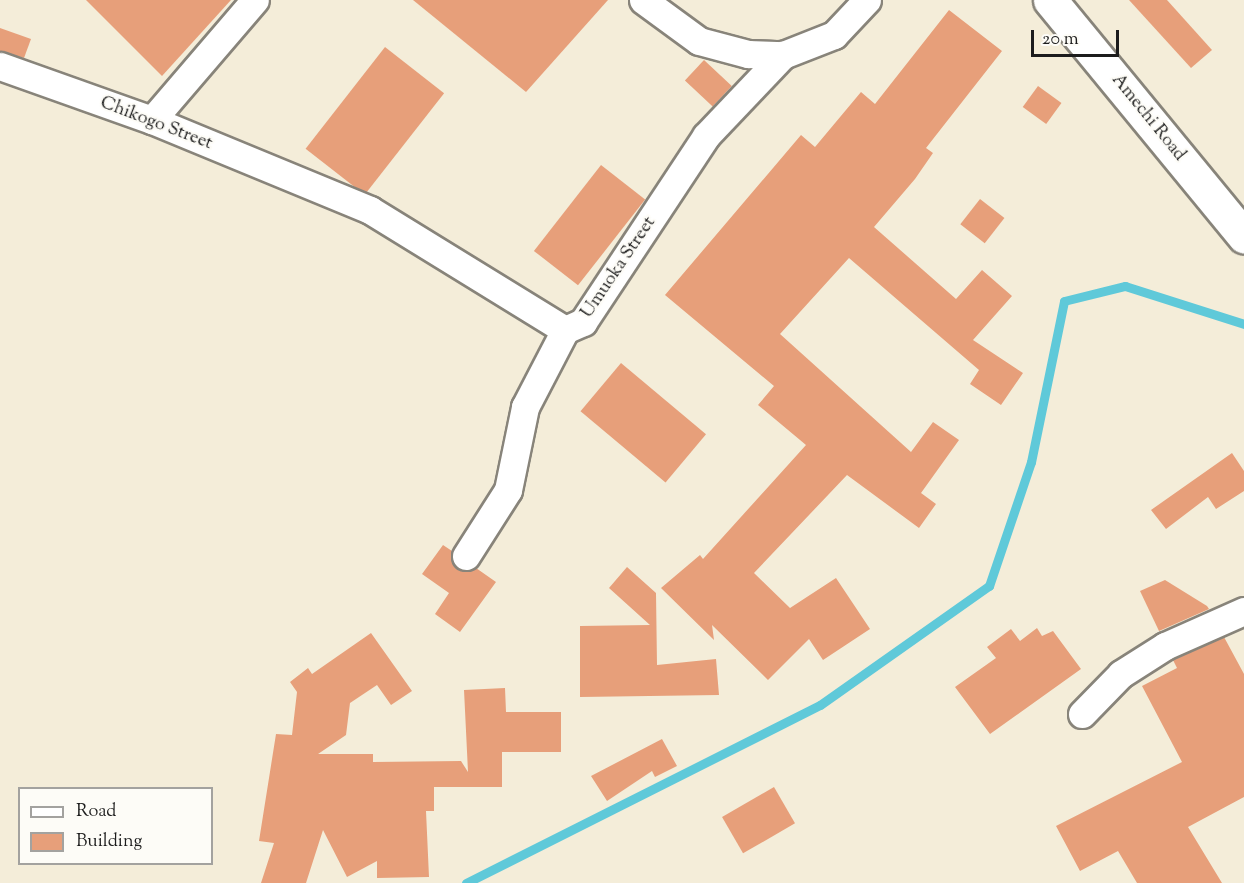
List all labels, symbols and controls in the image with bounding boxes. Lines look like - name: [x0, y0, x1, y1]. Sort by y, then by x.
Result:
- scale bar: [1034, 18, 1122, 56]
- text: 20 m: [1042, 27, 1079, 53]
- street label: Amechi Road: [1106, 70, 1190, 166]
- street label: Chikogo Street: [97, 93, 215, 155]
- street label: Umuoka Street: [577, 213, 661, 323]
- legend: [18, 787, 213, 865]
- text: Road: [76, 799, 116, 825]
- text: Building: [76, 829, 142, 855]

